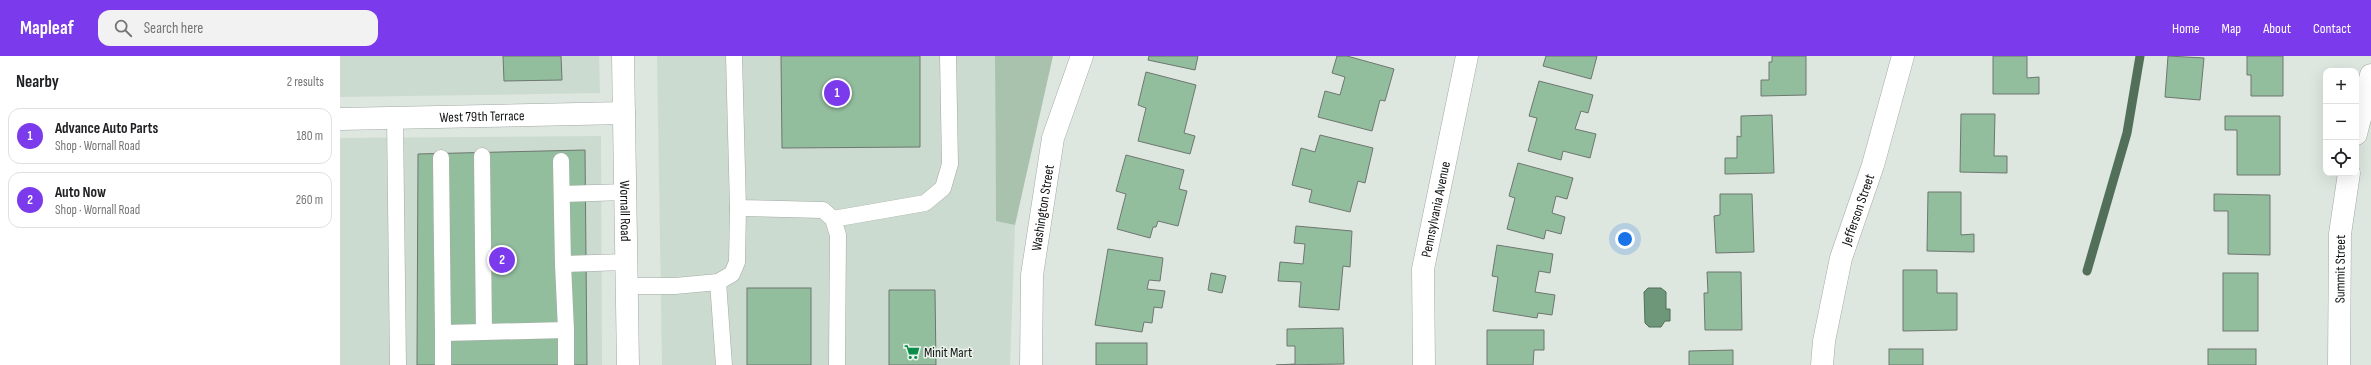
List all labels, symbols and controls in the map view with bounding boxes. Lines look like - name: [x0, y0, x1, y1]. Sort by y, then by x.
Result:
- search box: [98, 10, 378, 46]
- text: Mapleaf: [20, 17, 74, 40]
- icon: search: [112, 17, 134, 39]
- text: Search here: [144, 19, 203, 38]
- text: Home: [2172, 20, 2200, 37]
- text: Map: [2222, 20, 2241, 37]
- text: About: [2263, 20, 2291, 37]
- text: Contact: [2313, 20, 2351, 37]
- map controls: [2323, 68, 2359, 176]
- button: +: [2323, 68, 2359, 104]
- text: Nearby: [16, 72, 59, 92]
- text: 2 results: [287, 74, 324, 90]
- pin: 1: [824, 78, 850, 108]
- button: −: [2323, 104, 2359, 140]
- street label: West 79th Terrace: [439, 107, 525, 125]
- text: Advance Auto Parts: [55, 119, 158, 138]
- text: 1: [27, 128, 33, 144]
- text: 180 m: [297, 128, 323, 144]
- text: Shop · Wornall Road: [55, 138, 140, 154]
- button: locate: [2323, 140, 2359, 176]
- street label: Pennsylvania Avenue: [1417, 160, 1454, 259]
- street label: Washington Street: [1027, 163, 1057, 252]
- street label: Jefferson Street: [1837, 172, 1878, 248]
- street label: Wornall Road: [617, 180, 635, 242]
- text: Auto Now: [55, 183, 106, 202]
- text: 2: [27, 192, 33, 208]
- text: 260 m: [296, 192, 323, 208]
- text: Shop · Wornall Road: [55, 202, 140, 218]
- your location: [1615, 229, 1635, 249]
- street label: Summit Street: [2331, 235, 2348, 303]
- pin: 2: [489, 245, 515, 275]
- supermarket icon: Minit Mart: [903, 343, 921, 361]
- place label: Minit Mart: [924, 344, 972, 361]

